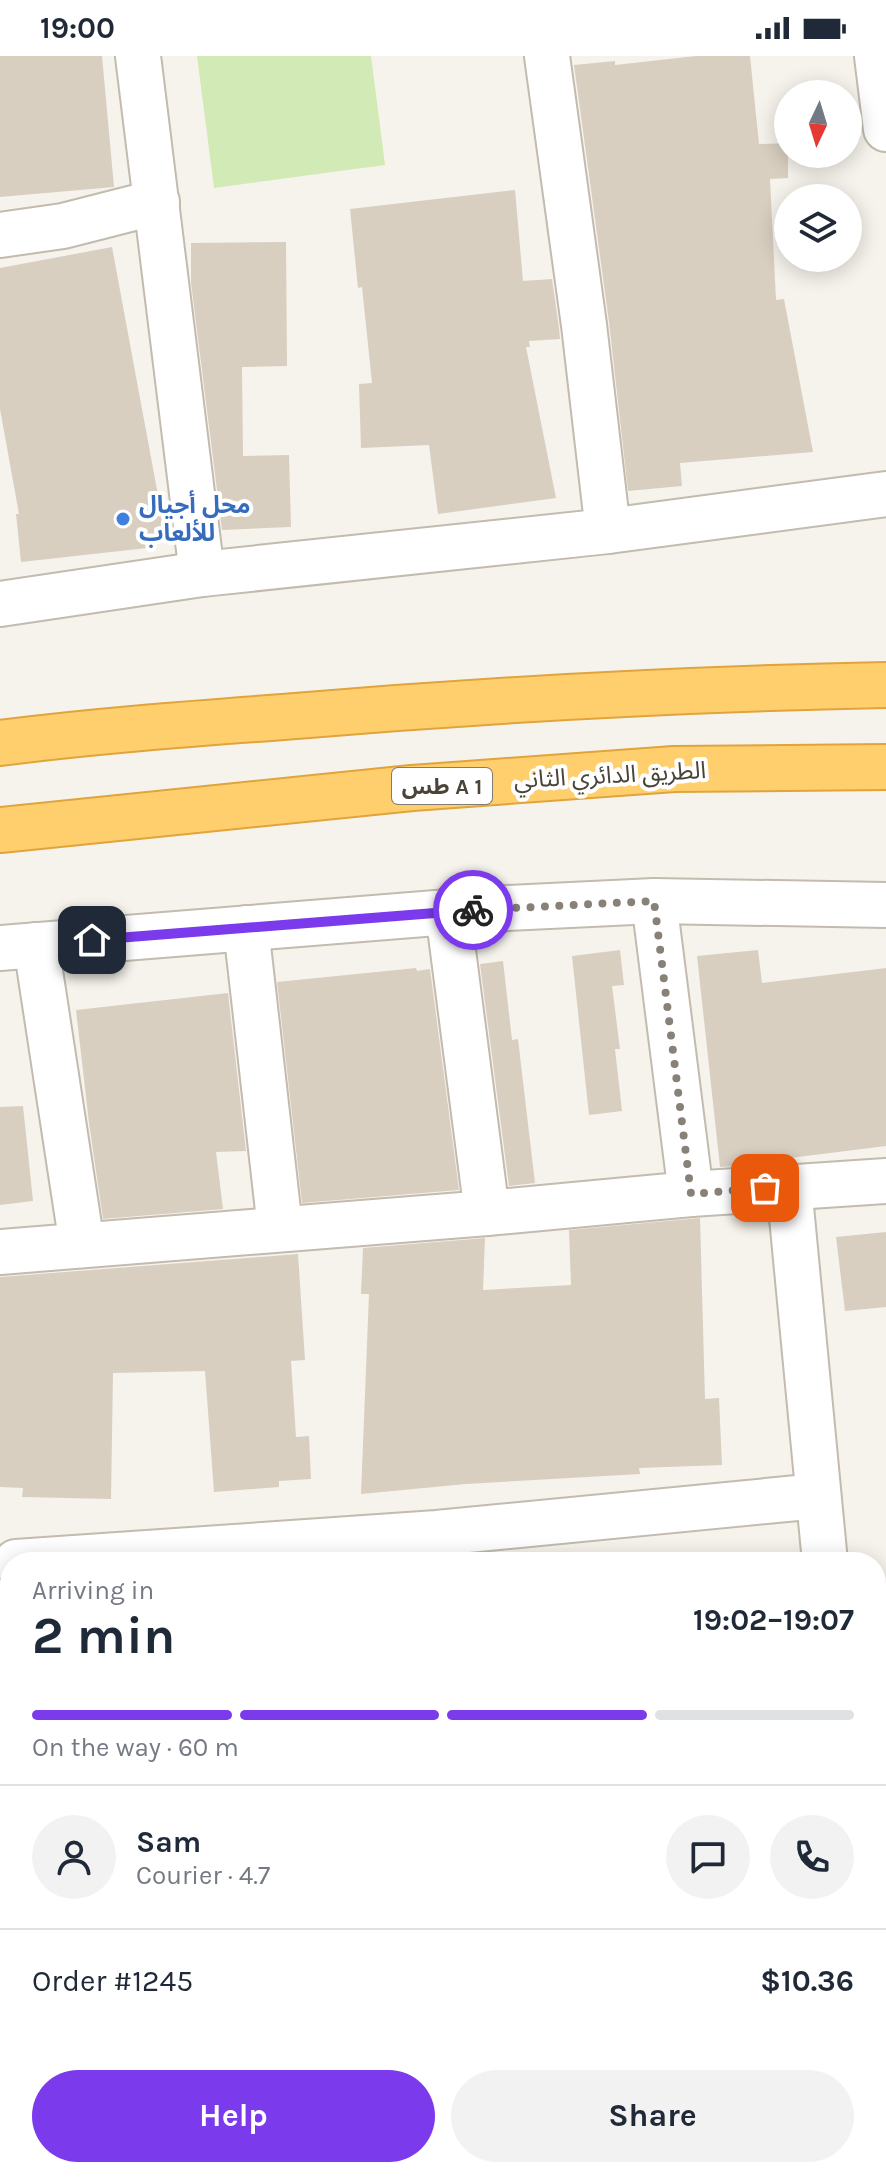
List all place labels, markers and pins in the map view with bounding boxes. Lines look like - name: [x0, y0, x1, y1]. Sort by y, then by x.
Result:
- place label: محل أجيال للألعاب: [139, 490, 251, 548]
- marker: محل أجيال للألعاب: [114, 510, 132, 528]
- pin: [58, 906, 126, 974]
- pin: [731, 1154, 799, 1222]

